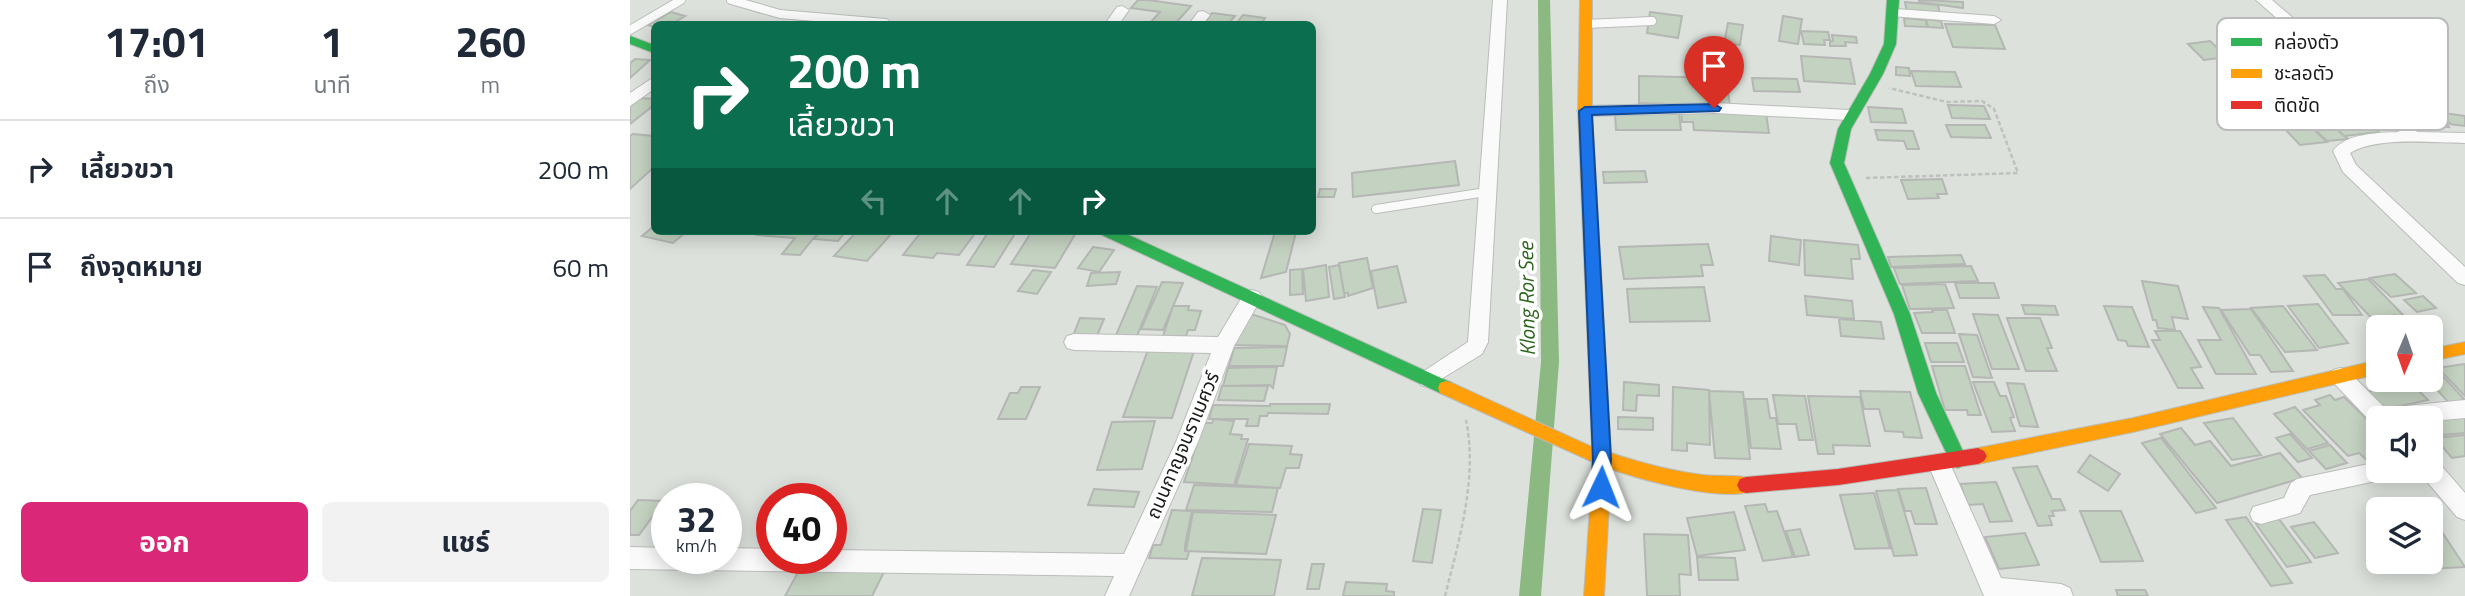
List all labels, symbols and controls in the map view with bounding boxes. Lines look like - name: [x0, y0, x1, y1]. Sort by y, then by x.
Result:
- text: 17:01: [104, 9, 209, 73]
- text: 1: [320, 9, 344, 73]
- text: 260: [455, 9, 526, 73]
- legend: [2217, 18, 2448, 130]
- text: คล่องตัว: [2274, 27, 2339, 56]
- text: 200 m: [787, 32, 921, 107]
- pin: [1684, 36, 1744, 108]
- icon: arrive: [1695, 47, 1733, 85]
- icon: right: [672, 49, 763, 140]
- text: ชะลอตัว: [2274, 58, 2334, 87]
- text: ถึง: [144, 67, 170, 102]
- text: นาที: [313, 67, 351, 102]
- text: m: [481, 67, 500, 102]
- text: ติดขัด: [2274, 90, 2320, 119]
- text: เลี้ยวขวา: [787, 100, 895, 148]
- text: เลี้ยวขวา: [80, 149, 174, 188]
- icon: right: [21, 150, 59, 188]
- text: 200 m: [538, 150, 609, 189]
- icon: left: [855, 182, 893, 220]
- icon: ahead: [928, 182, 966, 220]
- icon: ahead: [1001, 182, 1039, 220]
- icon: right: [1074, 182, 1112, 220]
- water label: Klong Ror See: [1509, 240, 1543, 356]
- text: ถึงจุดหมาย: [80, 247, 203, 286]
- icon: arrive: [21, 248, 59, 286]
- text: 60 m: [552, 248, 609, 287]
- north arrow: [2366, 315, 2443, 392]
- map controls: [2366, 315, 2443, 574]
- street label: ถนนกาญจนราเมศวร์: [1138, 366, 1227, 523]
- button: sound: [2366, 406, 2443, 483]
- position arrow: [1564, 450, 1638, 524]
- speed limit sign: 40: [756, 483, 847, 574]
- text: 32: [677, 492, 716, 546]
- button: layers: [2366, 497, 2443, 574]
- button: ออก: [21, 502, 308, 582]
- button: แชร์: [322, 502, 609, 582]
- text: km/h: [676, 532, 717, 559]

